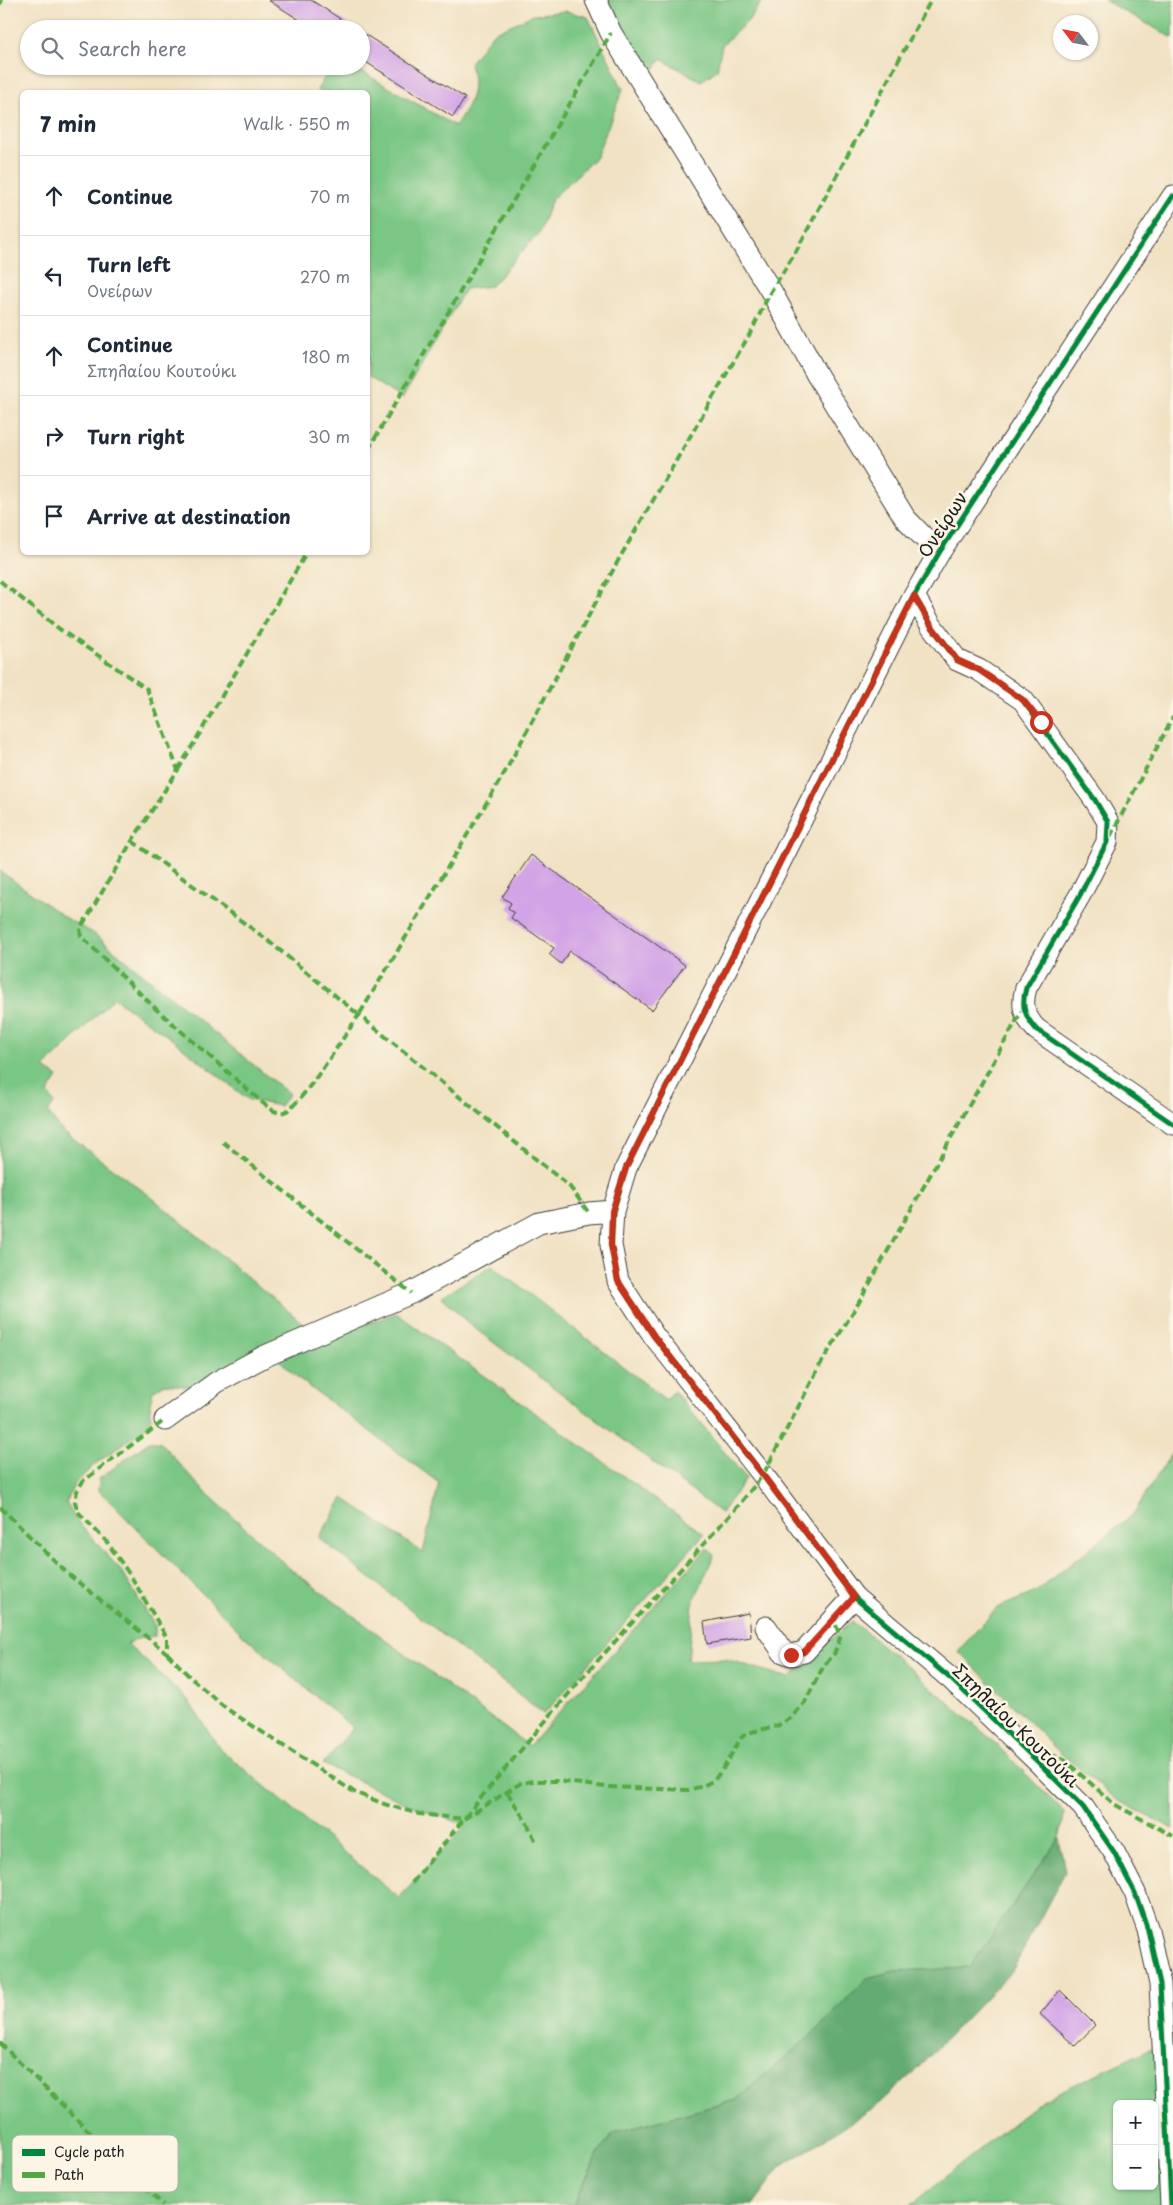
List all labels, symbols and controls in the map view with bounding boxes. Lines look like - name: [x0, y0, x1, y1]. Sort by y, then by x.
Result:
- north arrow: [1053, 15, 1098, 60]
- search box: [20, 20, 370, 75]
- icon: search: [38, 34, 66, 62]
- text: Search here: [78, 34, 187, 62]
- text: 7 min: [40, 107, 96, 139]
- text: Walk · 550 m: [243, 111, 350, 135]
- icon: ahead: [40, 182, 68, 210]
- text: Continue: [87, 182, 173, 210]
- text: 70 m: [310, 184, 350, 208]
- text: Turn left: [87, 250, 171, 278]
- icon: left: [40, 262, 68, 290]
- text: 270 m: [300, 264, 350, 288]
- text: Ονείρων: [87, 278, 153, 302]
- text: Continue: [87, 330, 173, 358]
- icon: ahead: [40, 342, 68, 370]
- text: 180 m: [302, 344, 350, 368]
- text: Σπηλαίου Κουτούκι: [87, 358, 237, 382]
- icon: right: [40, 422, 68, 450]
- text: Turn right: [87, 422, 185, 450]
- text: 30 m: [308, 424, 350, 448]
- street label: Ονείρων: [910, 486, 974, 562]
- icon: arrive: [40, 502, 68, 530]
- text: Arrive at destination: [87, 502, 291, 530]
- route start: [1030, 711, 1053, 734]
- route end: [780, 1644, 803, 1667]
- street label: Σπηλαίου Κουτούκι: [947, 1657, 1087, 1793]
- map controls: [1113, 2100, 1158, 2190]
- button: +: [1113, 2100, 1158, 2145]
- legend: [12, 2135, 178, 2192]
- text: Cycle path: [54, 2141, 125, 2162]
- button: −: [1113, 2145, 1158, 2190]
- text: Path: [54, 2164, 84, 2185]

